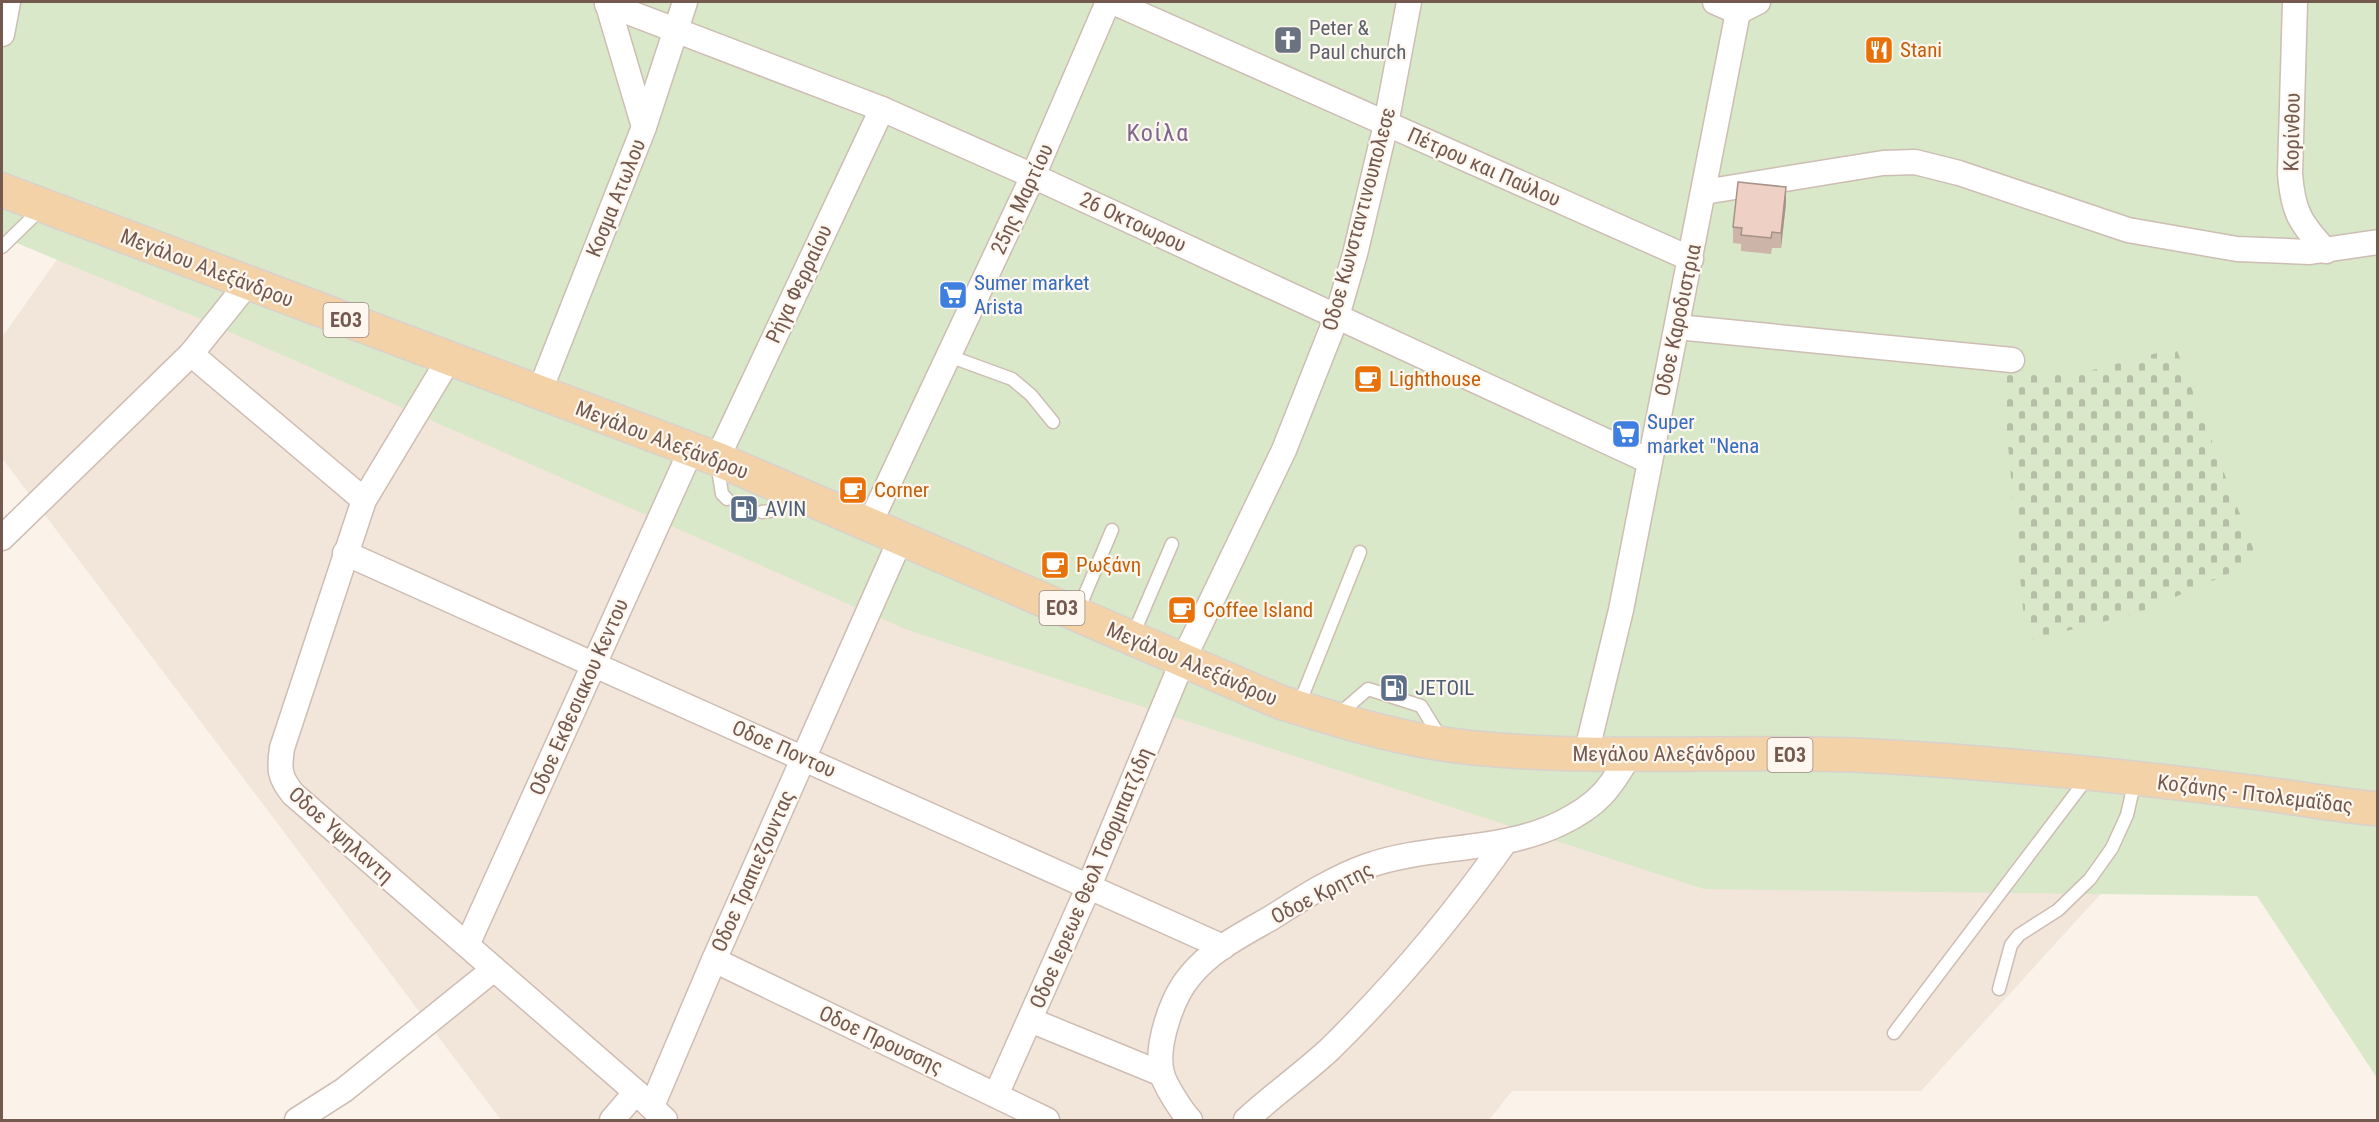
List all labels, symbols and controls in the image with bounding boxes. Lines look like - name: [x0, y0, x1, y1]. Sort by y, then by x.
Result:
- place label: Peter & Paul church: [1309, 16, 1406, 64]
- church icon: Peter & Paul church: [1272, 24, 1304, 56]
- restaurant icon: Stani: [1863, 34, 1895, 66]
- place label: Stani: [1900, 38, 1942, 62]
- street label: Κορίνθου: [2279, 93, 2305, 171]
- street label: Oδοε Κωνσταντινουπολεσε: [1318, 105, 1400, 333]
- district label: Κοίλα: [1126, 119, 1190, 147]
- street label: Πέτρου και Παύλου: [1404, 123, 1564, 211]
- street label: Κοσμα Ατωλου: [581, 136, 651, 260]
- street label: 25ης Μαρτίου: [986, 140, 1058, 258]
- street label: 26 Οκτοωρου: [1076, 187, 1190, 257]
- street label: Ρήγα Φερραίου: [761, 221, 837, 347]
- street label: Μεγάλου Αλεξάνδρου: [117, 224, 297, 312]
- street label: Oδοε Καροδιστρια: [1650, 241, 1706, 398]
- place label: Sumer market Arista: [974, 271, 1090, 319]
- supermarket icon: Sumer market Arista: [937, 279, 969, 311]
- road number: ΕΟ3: [324, 303, 368, 337]
- cafe icon: Lighthouse: [1352, 363, 1384, 395]
- place label: Lighthouse: [1389, 367, 1481, 391]
- street label: Μεγάλου Αλεξάνδρου: [572, 396, 752, 484]
- place label: Super market "Nena: [1647, 410, 1759, 458]
- supermarket icon: Super market "Nena: [1610, 418, 1642, 450]
- cafe icon: Corner: [837, 474, 869, 506]
- place label: Corner: [874, 478, 929, 502]
- fuel station icon: AVIN: [728, 493, 760, 525]
- place label: AVIN: [765, 497, 806, 521]
- cafe icon: Ρωξάνη: [1039, 549, 1071, 581]
- place label: Ρωξάνη: [1076, 553, 1141, 577]
- road number: ΕΟ3: [1040, 591, 1084, 625]
- cafe icon: Coffee Island: [1166, 594, 1198, 626]
- street label: Oδοε Εκθεσιακου Κεντου: [525, 595, 633, 799]
- place label: Coffee Island: [1203, 598, 1313, 622]
- street label: Μεγάλου Αλεξάνδρου: [1103, 617, 1281, 711]
- fuel station icon: JETOIL: [1378, 672, 1410, 704]
- place label: JETOIL: [1415, 676, 1474, 700]
- street label: Oδοε Ποντου: [728, 715, 840, 783]
- road number: ΕΟ3: [1768, 738, 1812, 772]
- street label: Μεγάλου Αλεξάνδρου: [1572, 742, 1756, 766]
- street label: Oδοε Ιερεωε Θεολ Τσορμπατζιδη: [1025, 744, 1157, 1012]
- street label: Κοζάνης - Πτολεμαΐδας: [2156, 770, 2354, 818]
- street label: Oδοε Υψηλαντη: [284, 782, 398, 888]
- street label: Oδοε Τραπιεζουντας: [707, 786, 799, 956]
- street label: Oδοε Κρητης: [1267, 857, 1377, 929]
- street label: Oδοε Προυσσης: [815, 1001, 947, 1079]

